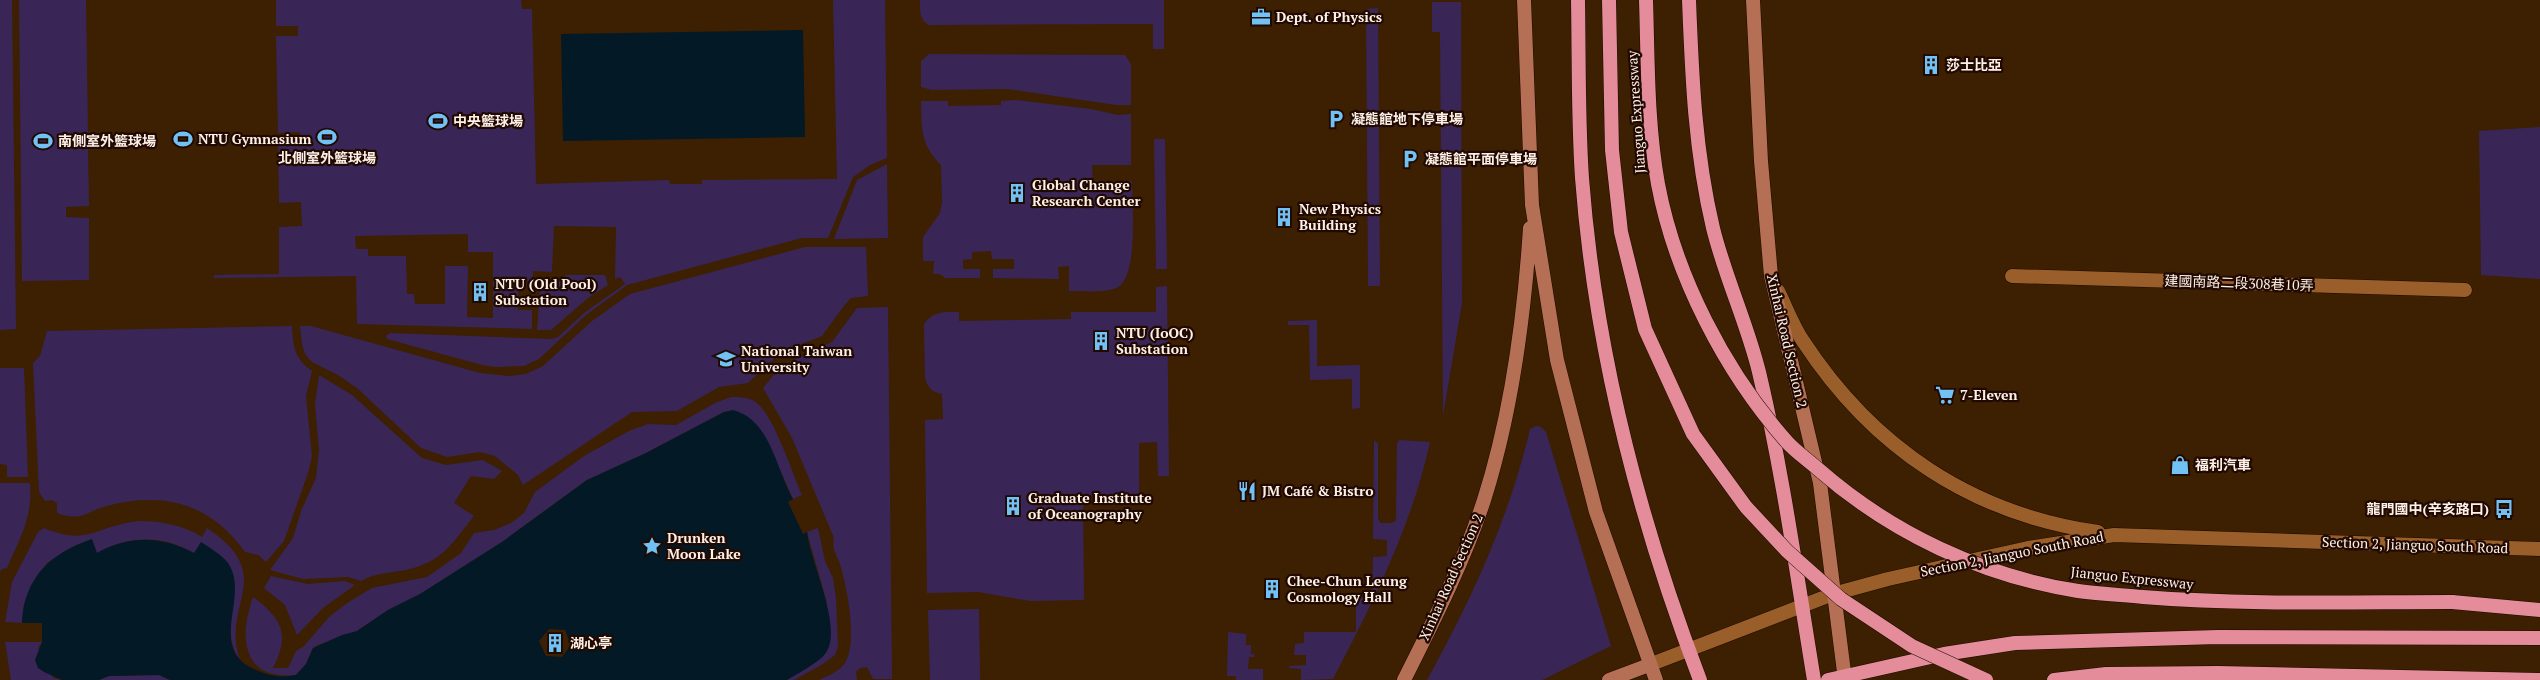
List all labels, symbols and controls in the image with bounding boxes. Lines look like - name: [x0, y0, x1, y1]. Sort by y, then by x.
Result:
- office icon: Dept. of Physics: [1250, 6, 1272, 28]
- place label: Dept. of Physics: [1276, 7, 1382, 26]
- street label: Jianguo Expressway: [1622, 49, 1649, 174]
- building icon: 莎士比亞: [1920, 54, 1942, 76]
- place label: 莎士比亞: [1946, 55, 2002, 74]
- parking icon: 凝態館地下停車場: [1325, 108, 1347, 130]
- place label: 凝態館地下停車場: [1351, 109, 1463, 128]
- sports icon: 中央籃球場: [427, 110, 449, 132]
- place label: 中央籃球場: [453, 111, 523, 130]
- sports icon: 北側室外籃球場: [316, 126, 338, 148]
- sports icon: NTU Gymnasium: [172, 128, 194, 150]
- place label: NTU Gymnasium: [198, 129, 311, 148]
- sports icon: 南側室外籃球場: [32, 130, 54, 152]
- place label: 南側室外籃球場: [58, 131, 156, 150]
- place label: 北側室外籃球場: [278, 148, 376, 167]
- parking icon: 凝態館平面停車場: [1399, 148, 1421, 170]
- place label: 凝態館平面停車場: [1425, 149, 1537, 168]
- place label: Global Change Research Center: [1032, 175, 1141, 210]
- building icon: Global Change Research Center: [1006, 182, 1028, 204]
- place label: New Physics Building: [1299, 199, 1381, 234]
- building icon: New Physics Building: [1273, 206, 1295, 228]
- street label: 建國南路二段308巷10弄: [2164, 270, 2314, 295]
- street label: Xinhai Road Section 2: [1763, 272, 1812, 410]
- place label: NTU (Old Pool) Substation: [495, 274, 596, 309]
- building icon: NTU (Old Pool) Substation: [469, 281, 491, 303]
- place label: NTU (IoOC) Substation: [1116, 323, 1193, 358]
- building icon: NTU (IoOC) Substation: [1090, 330, 1112, 352]
- place label: National Taiwan University: [741, 341, 852, 376]
- school or university icon: National Taiwan University: [715, 348, 737, 370]
- supermarket icon: 7-Eleven: [1934, 384, 1956, 406]
- place label: 7-Eleven: [1960, 385, 2018, 404]
- shop icon: 福利汽車: [2169, 454, 2191, 476]
- place label: 福利汽車: [2195, 455, 2251, 474]
- restaurant icon: JM Café & Bistro: [1236, 480, 1258, 502]
- place label: JM Café & Bistro: [1262, 481, 1373, 500]
- place label: Graduate Institute of Oceanography: [1028, 488, 1152, 523]
- building icon: Graduate Institute of Oceanography: [1002, 495, 1024, 517]
- bus stop icon: 龍門國中(辛亥路口): [2493, 498, 2515, 520]
- place label: 龍門國中(辛亥路口): [2367, 499, 2489, 518]
- street label: Xinhai Road Section 2: [1414, 510, 1487, 643]
- street label: Section 2, Jianguo South Road: [1919, 526, 2105, 581]
- place label: Drunken Moon Lake: [667, 528, 741, 563]
- street label: Section 2, Jianguo South Road: [2322, 532, 2509, 557]
- place icon: Drunken Moon Lake: [641, 535, 663, 557]
- street label: Jianguo Expressway: [2070, 562, 2195, 593]
- place label: Chee-Chun Leung Cosmology Hall: [1287, 571, 1408, 606]
- building icon: Chee-Chun Leung Cosmology Hall: [1261, 578, 1283, 600]
- building icon: 湖心亭: [544, 632, 566, 654]
- place label: 湖心亭: [570, 633, 612, 652]

